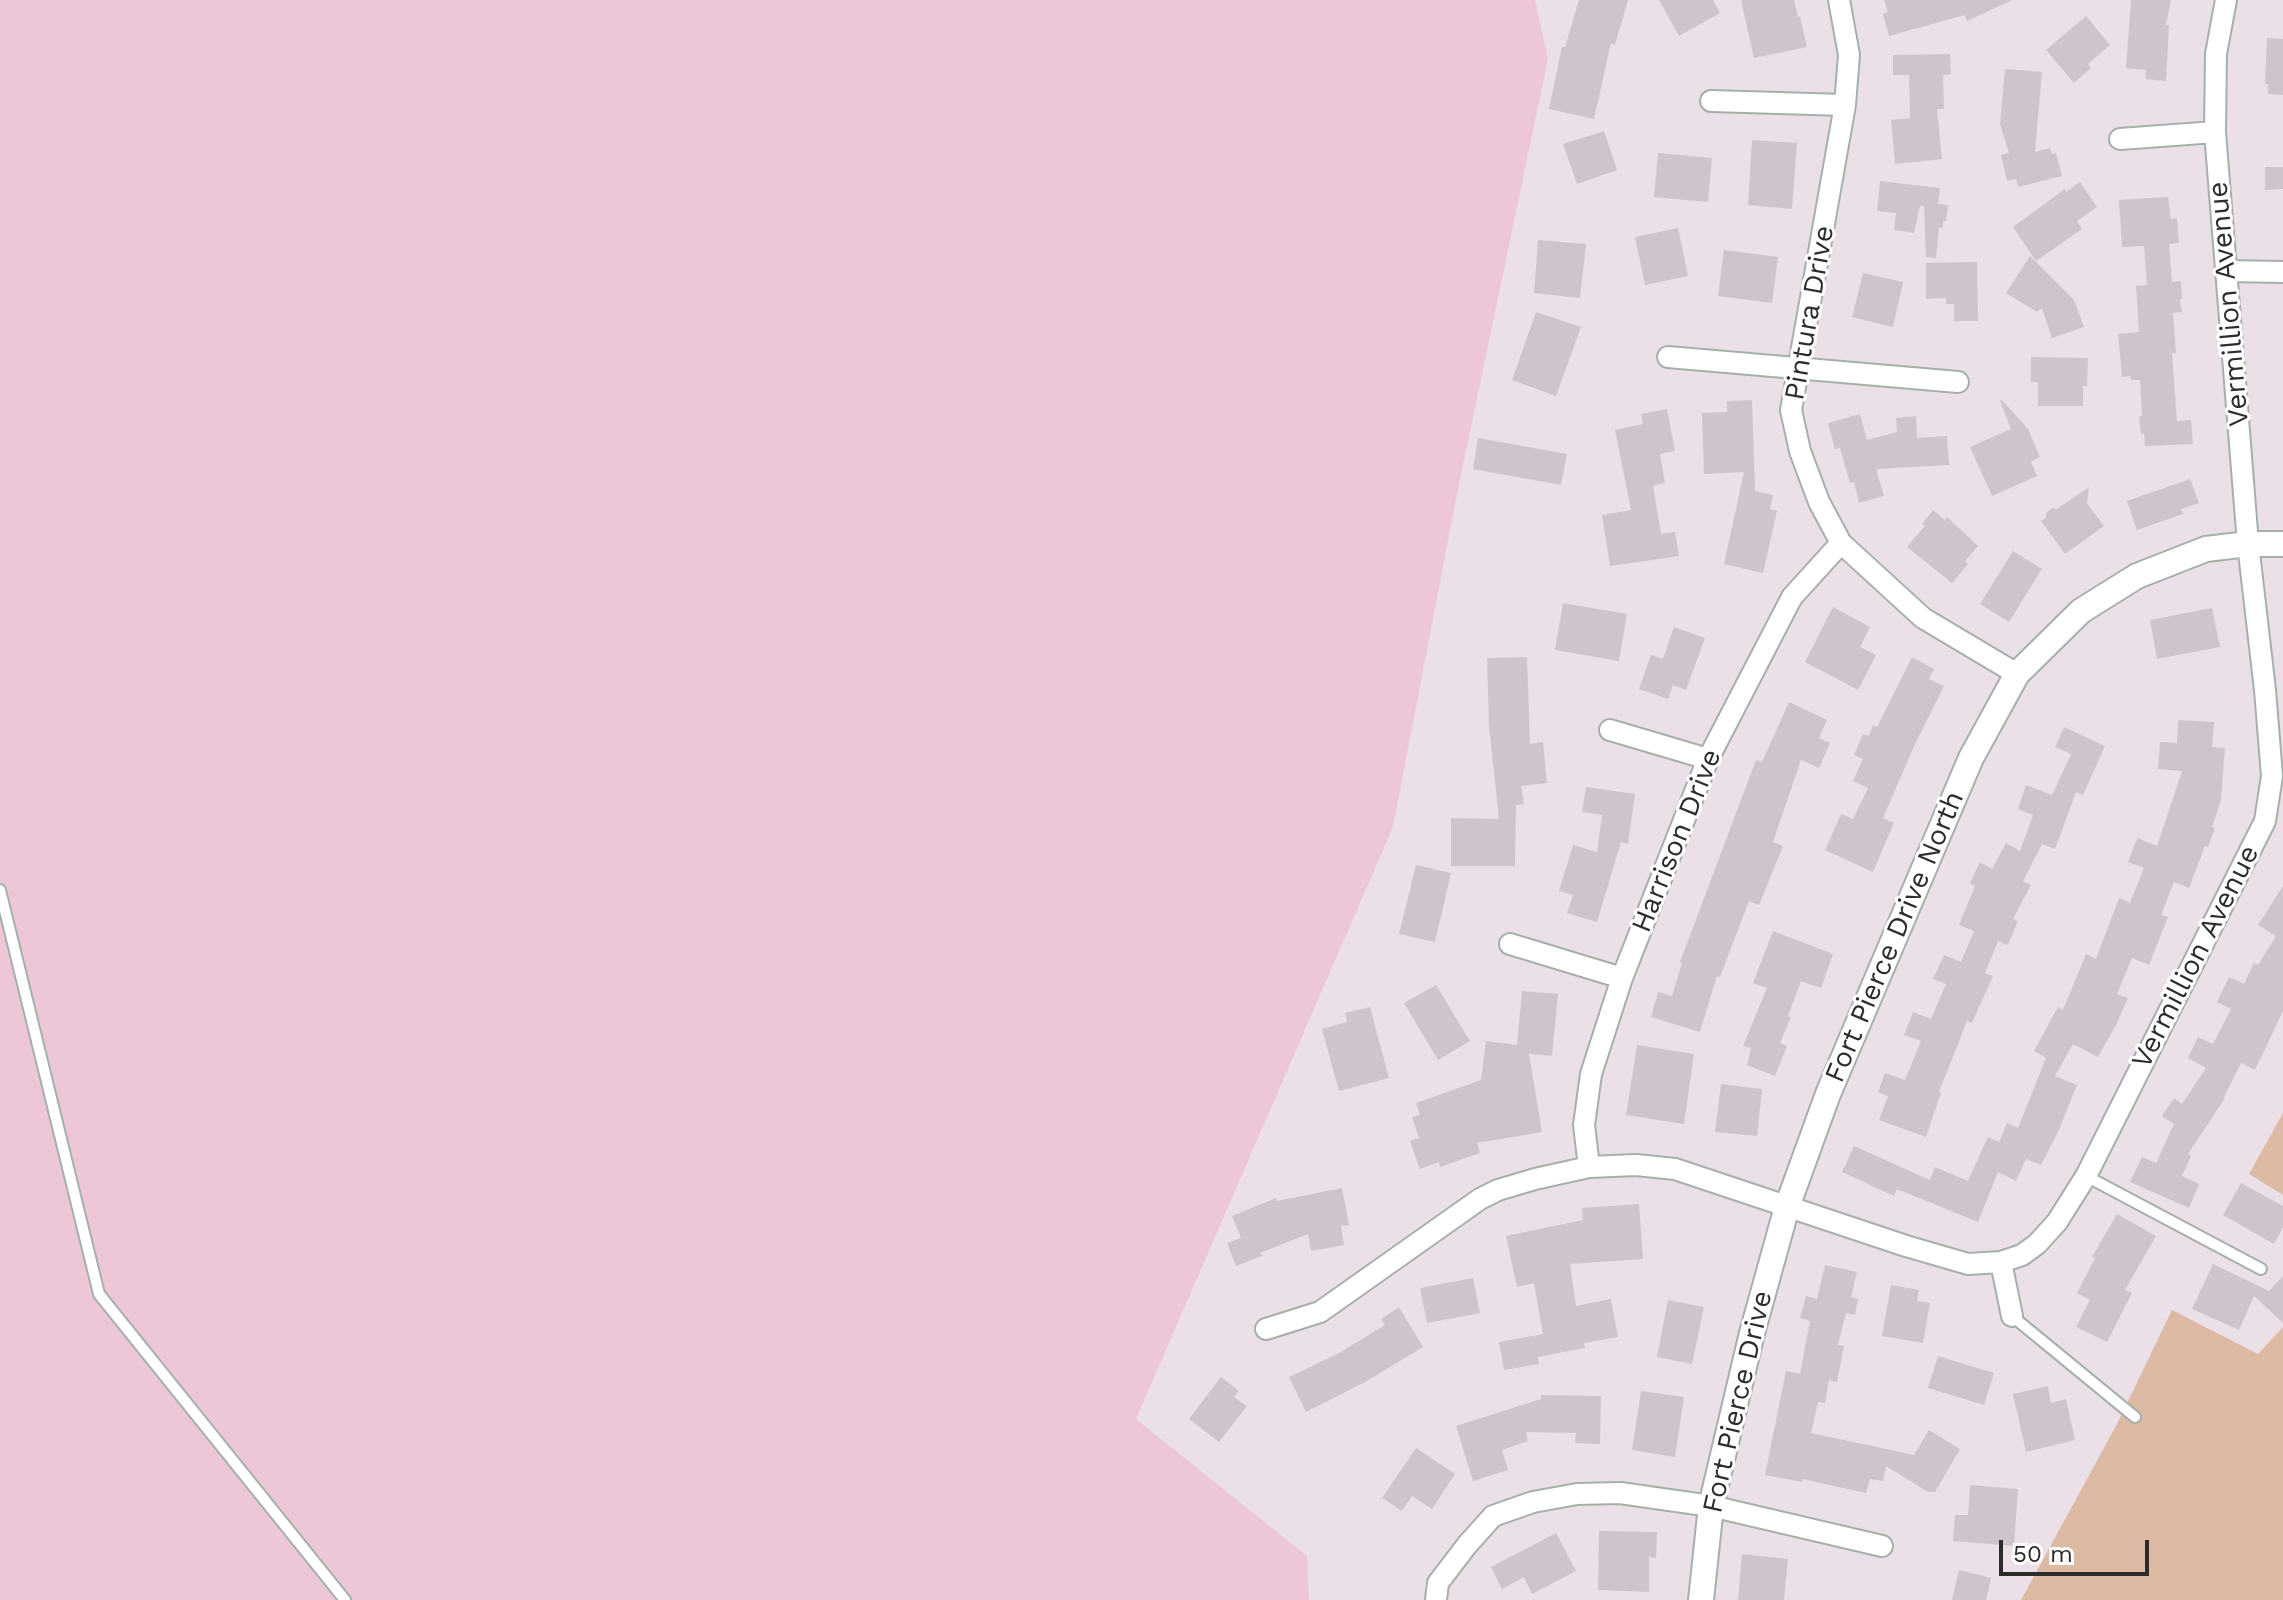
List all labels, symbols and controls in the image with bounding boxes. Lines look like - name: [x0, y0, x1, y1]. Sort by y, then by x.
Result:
- street label: Vermillion Avenue: [2202, 180, 2256, 428]
- street label: Pintura Drive: [1778, 223, 1842, 403]
- street label: Harrison Drive: [1625, 744, 1729, 938]
- street label: Fort Pierce Drive North: [1818, 786, 1972, 1088]
- street label: Vermillion Avenue: [2125, 840, 2267, 1074]
- street label: Fort Pierce Drive: [1696, 1288, 1780, 1516]
- scale bar: [2003, 1524, 2153, 1574]
- text: 50 m: [2013, 1540, 2073, 1568]

